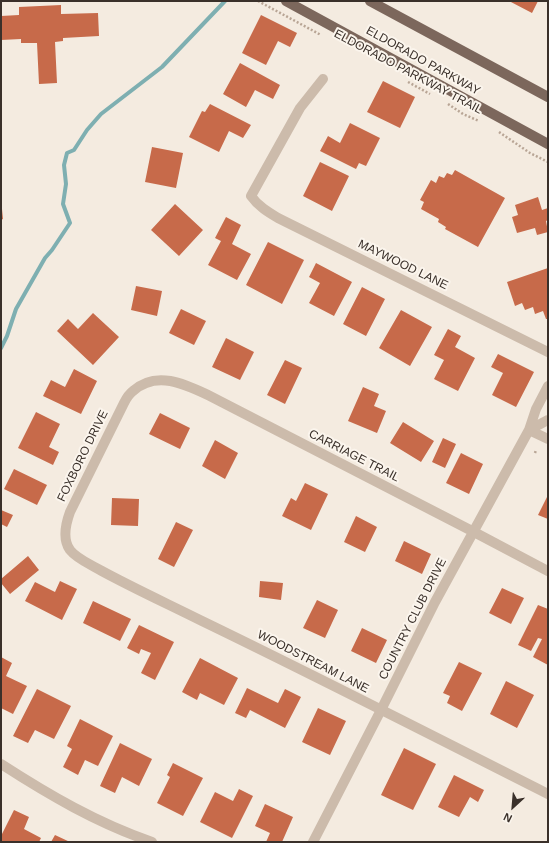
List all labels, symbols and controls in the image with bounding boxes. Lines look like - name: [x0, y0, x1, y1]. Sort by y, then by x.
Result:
- street label: ELDORADO PARKWAY: [363, 24, 483, 98]
- street label: ELDORADO PARKWAY TRAIL: [331, 27, 485, 117]
- street label: MAYWOOD LANE: [356, 237, 450, 293]
- street label: FOXBORO DRIVE: [55, 408, 111, 504]
- street label: CARRIAGE TRAIL: [306, 427, 402, 485]
- street label: COUNTRY CLUB DRIVE: [376, 556, 450, 682]
- street label: WOODSTREAM LANE: [255, 628, 371, 696]
- north arrow: [493, 787, 533, 827]
- text: N: [502, 811, 514, 825]

